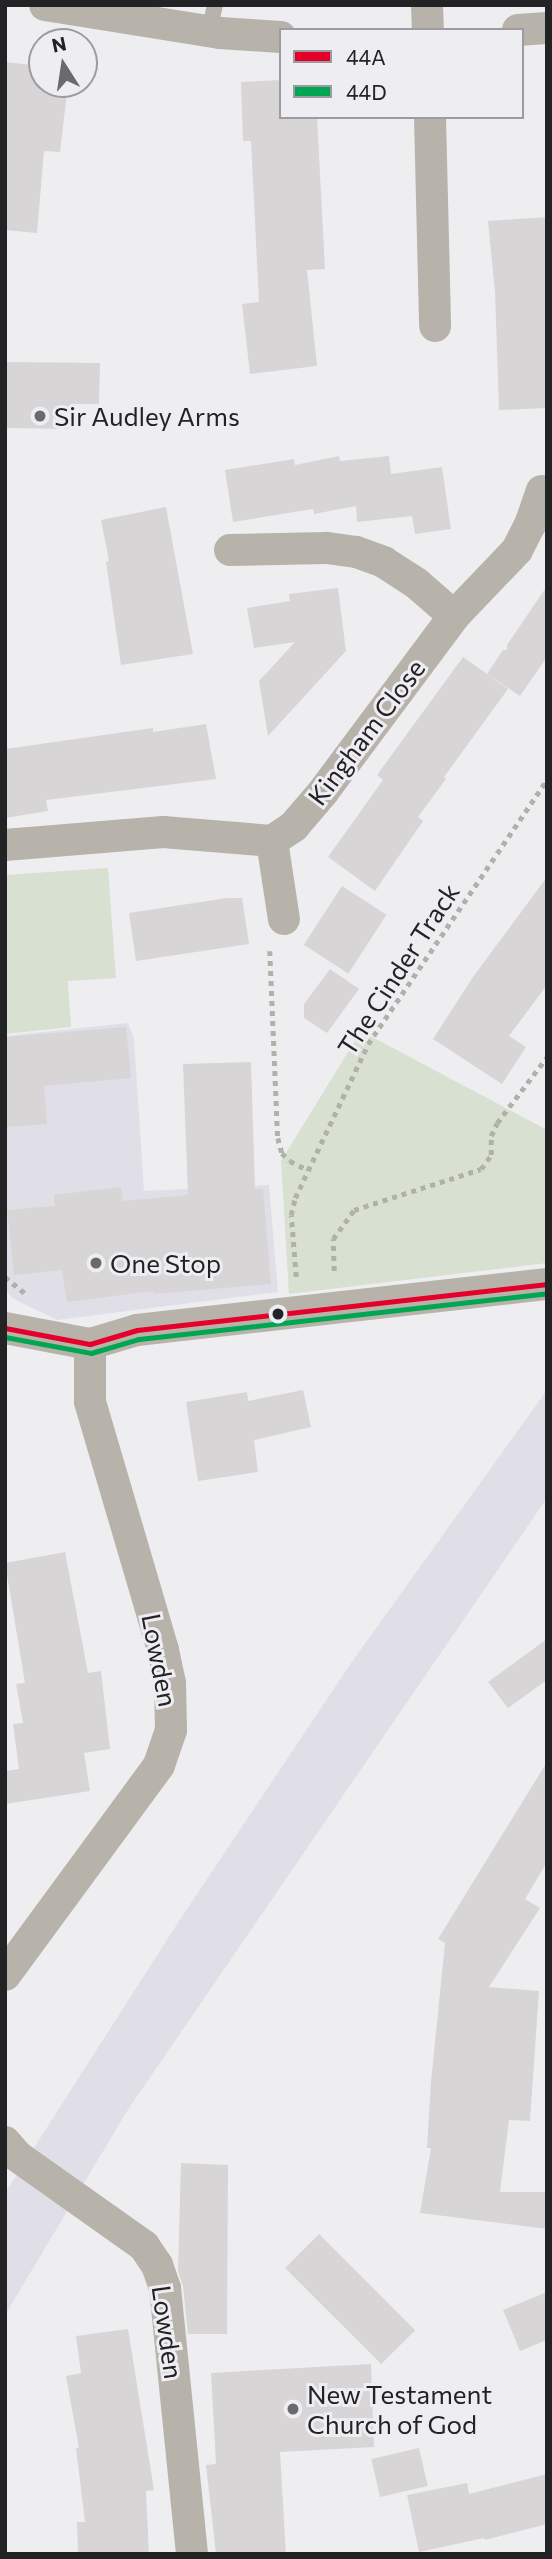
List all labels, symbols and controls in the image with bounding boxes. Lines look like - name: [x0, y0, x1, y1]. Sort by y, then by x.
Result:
- north arrow: [28, 28, 98, 98]
- legend: [279, 28, 524, 119]
- text: N: [50, 31, 68, 57]
- text: 44A: [346, 44, 386, 69]
- text: 44D: [346, 79, 387, 104]
- place label: Sir Audley Arms: [54, 400, 240, 432]
- marker: Sir Audley Arms: [32, 408, 48, 424]
- street label: Kingham Close: [301, 653, 431, 811]
- street label: The Cinder Track: [331, 877, 465, 1061]
- place label: One Stop: [110, 1247, 221, 1279]
- marker: One Stop: [88, 1255, 104, 1271]
- unlabelled marker: [271, 1307, 285, 1321]
- street label: Lowden: [136, 1611, 184, 1709]
- street label: Lowden: [146, 2283, 190, 2381]
- place label: New Testament Church of God: [307, 2378, 492, 2440]
- marker: New Testament Church of God: [285, 2401, 301, 2417]

